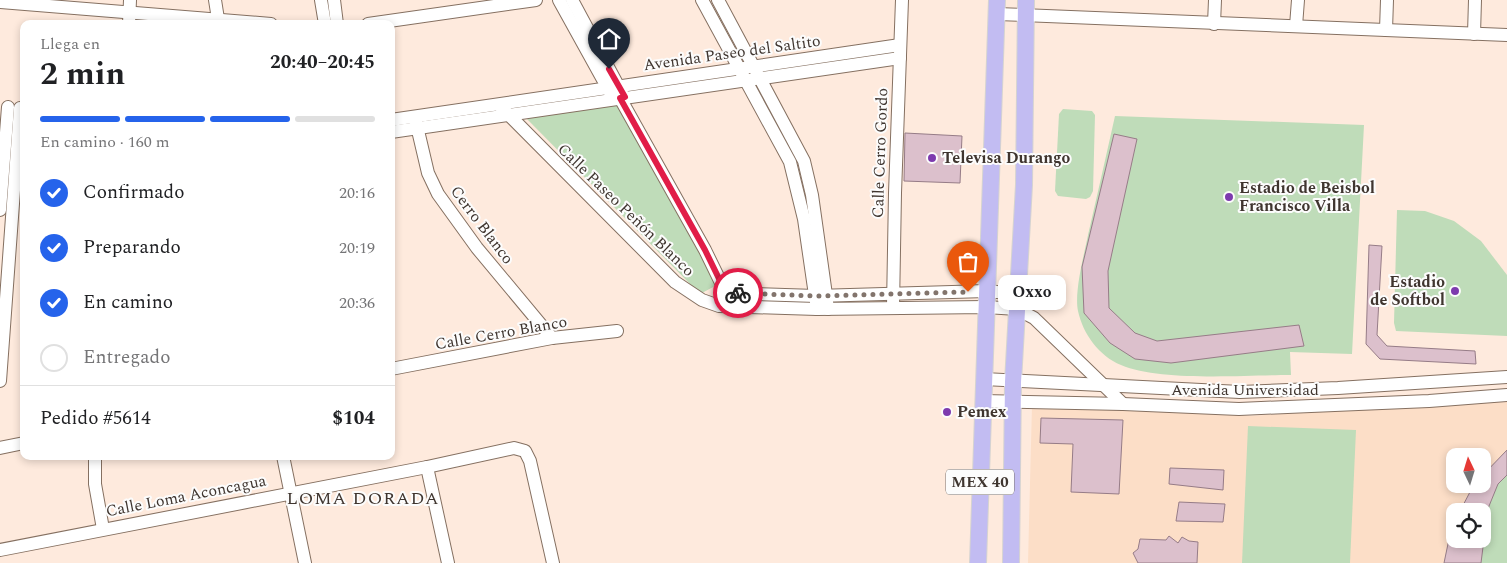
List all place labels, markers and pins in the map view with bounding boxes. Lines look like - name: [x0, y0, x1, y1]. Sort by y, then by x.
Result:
- pin: [588, 18, 630, 69]
- place label: Televisa Durango: [942, 146, 1071, 170]
- marker: Televisa Durango: [926, 152, 938, 164]
- place label: Estadio de Beisbol Francisco Villa: [1239, 176, 1375, 218]
- marker: Estadio de Beisbol Francisco Villa: [1223, 191, 1235, 203]
- pin: [947, 241, 989, 292]
- place label: Estadio de Softbol: [1370, 270, 1445, 312]
- callout: Oxxo: [998, 274, 1066, 310]
- marker: Estadio de Softbol: [1449, 285, 1461, 297]
- place label: Pemex: [957, 400, 1007, 424]
- marker: Pemex: [941, 406, 953, 418]

